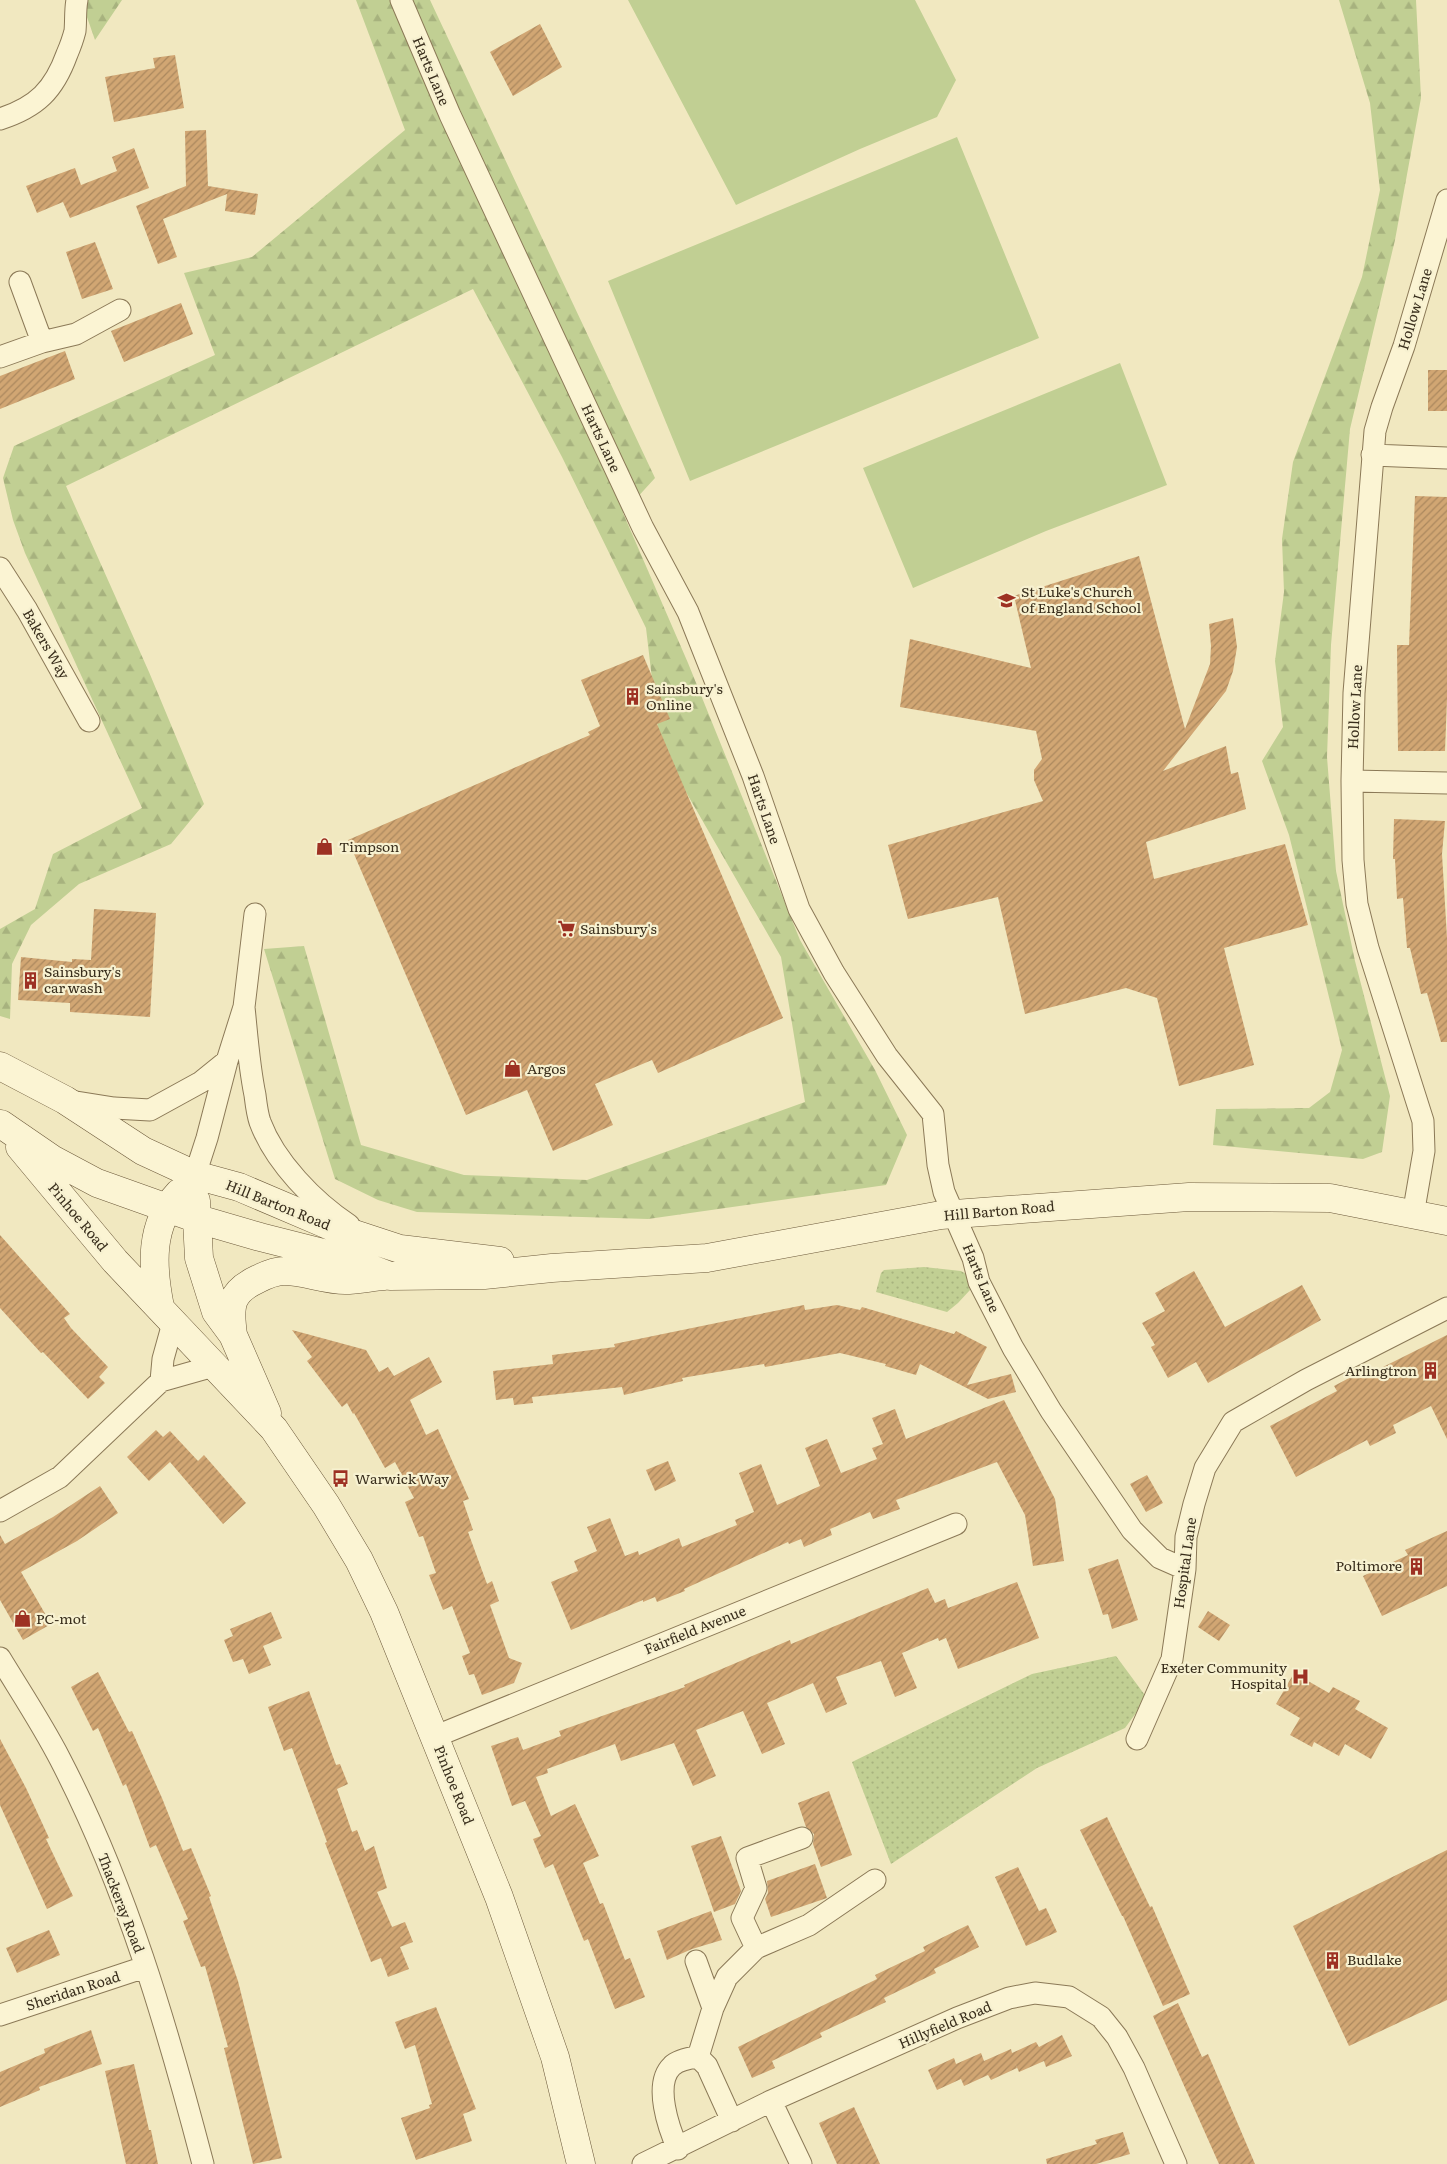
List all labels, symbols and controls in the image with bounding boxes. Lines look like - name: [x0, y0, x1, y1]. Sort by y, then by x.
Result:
- street label: Harts Lane: [408, 33, 455, 108]
- street label: Hollow Lane: [1392, 265, 1436, 352]
- street label: Harts Lane: [577, 400, 626, 475]
- place label: St Luke's Church of England School: [1021, 581, 1142, 617]
- school or university icon: St Luke's Church of England School: [997, 590, 1017, 610]
- street label: Bakers Way: [19, 605, 75, 683]
- street label: Hollow Lane: [1342, 664, 1366, 750]
- place label: Sainsbury's Online: [646, 678, 723, 714]
- building icon: Sainsbury's Online: [622, 687, 642, 707]
- street label: Harts Lane: [744, 771, 786, 846]
- place label: Timpson: [339, 836, 399, 856]
- shop icon: Timpson: [315, 837, 335, 857]
- place label: Sainsbury's: [580, 918, 657, 938]
- supermarket icon: Sainsbury's: [556, 919, 576, 939]
- place label: Sainsbury's car wash: [44, 961, 121, 997]
- building icon: Sainsbury's car wash: [20, 970, 40, 990]
- place label: Argos: [527, 1058, 566, 1078]
- shop icon: Argos: [503, 1059, 523, 1079]
- street label: Hill Barton Road: [223, 1174, 334, 1234]
- street label: Pinhoe Road: [44, 1178, 114, 1255]
- street label: Hill Barton Road: [942, 1195, 1056, 1225]
- street label: Harts Lane: [958, 1240, 1005, 1315]
- place label: Arlingtron: [1345, 1360, 1417, 1380]
- building icon: Arlingtron: [1421, 1361, 1441, 1381]
- place label: Warwick Way: [355, 1468, 450, 1488]
- bus stop icon: Warwick Way: [331, 1469, 351, 1489]
- street label: Hospital Lane: [1168, 1516, 1200, 1610]
- place label: Poltimore: [1335, 1555, 1402, 1575]
- building icon: Poltimore: [1406, 1556, 1426, 1576]
- street label: Fairfield Avenue: [641, 1600, 748, 1659]
- place label: PC-mot: [36, 1608, 87, 1628]
- shop icon: PC-mot: [12, 1609, 32, 1629]
- place label: Exeter Community Hospital: [1161, 1657, 1288, 1693]
- hospital icon: Exeter Community Hospital: [1291, 1666, 1311, 1686]
- street label: Pinhoe Road: [430, 1742, 480, 1828]
- street label: Thackeray Road: [94, 1850, 150, 1956]
- place label: Budlake: [1347, 1949, 1402, 1969]
- building icon: Budlake: [1323, 1950, 1343, 1970]
- street label: Sheridan Road: [23, 1965, 123, 2015]
- street label: Hillyfield Road: [895, 1995, 995, 2053]

